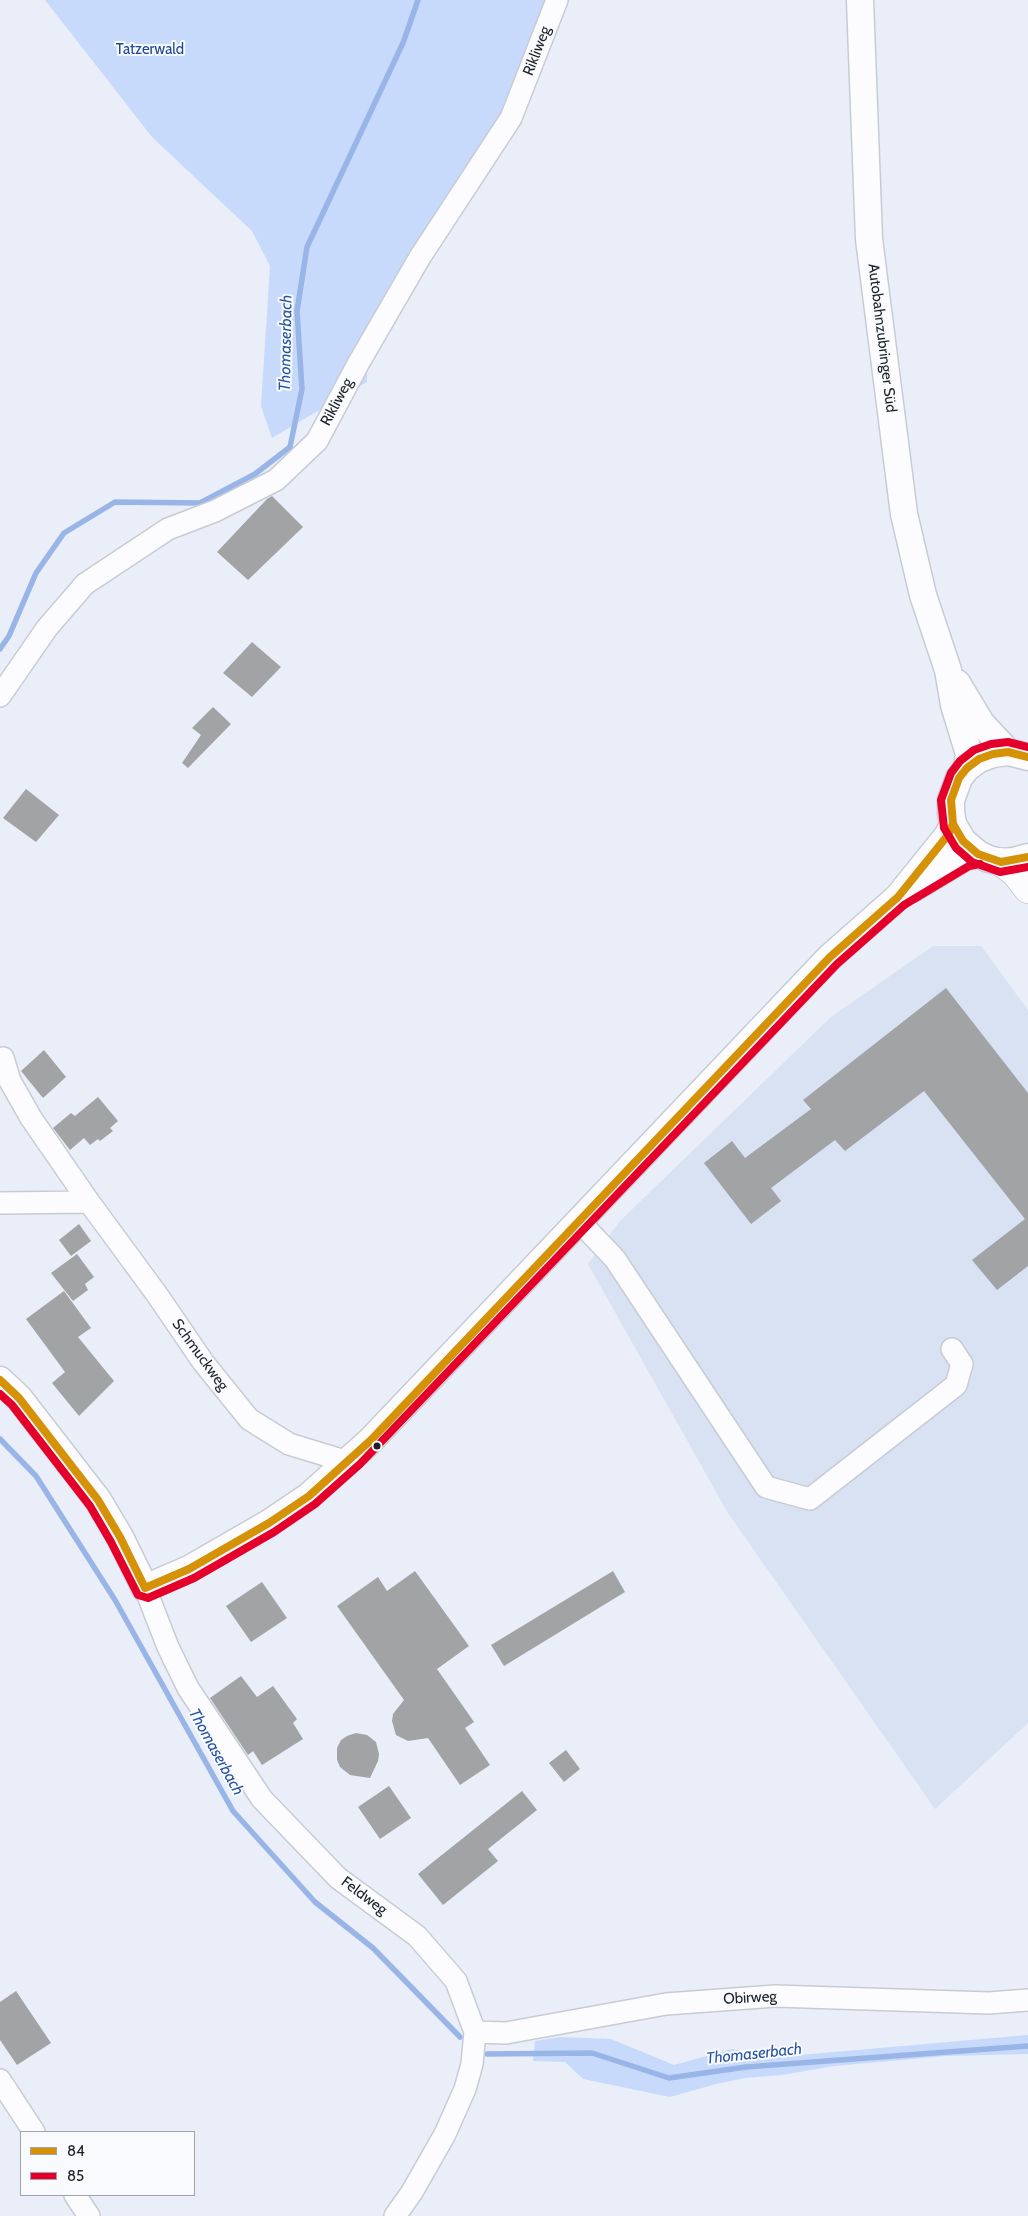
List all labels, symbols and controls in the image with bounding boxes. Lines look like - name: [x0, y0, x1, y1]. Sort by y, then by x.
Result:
- street label: Rikliweg: [519, 24, 555, 78]
- park label: Tatzerwald: [116, 41, 184, 59]
- street label: Autobahnzubringer Süd: [864, 263, 900, 413]
- water label: Thomaserbach: [276, 295, 296, 391]
- street label: Rikliweg: [317, 375, 357, 429]
- street label: Schmuckweg: [168, 1316, 232, 1394]
- unlabelled marker: [372, 1441, 382, 1451]
- water label: Thomaserbach: [184, 1705, 248, 1799]
- street label: Feldweg: [338, 1873, 390, 1919]
- street label: Obirweg: [723, 1988, 777, 2008]
- water label: Thomaserbach: [705, 2039, 803, 2069]
- legend: [20, 2131, 195, 2196]
- text: 84: [67, 2142, 85, 2160]
- text: 85: [67, 2167, 84, 2185]

